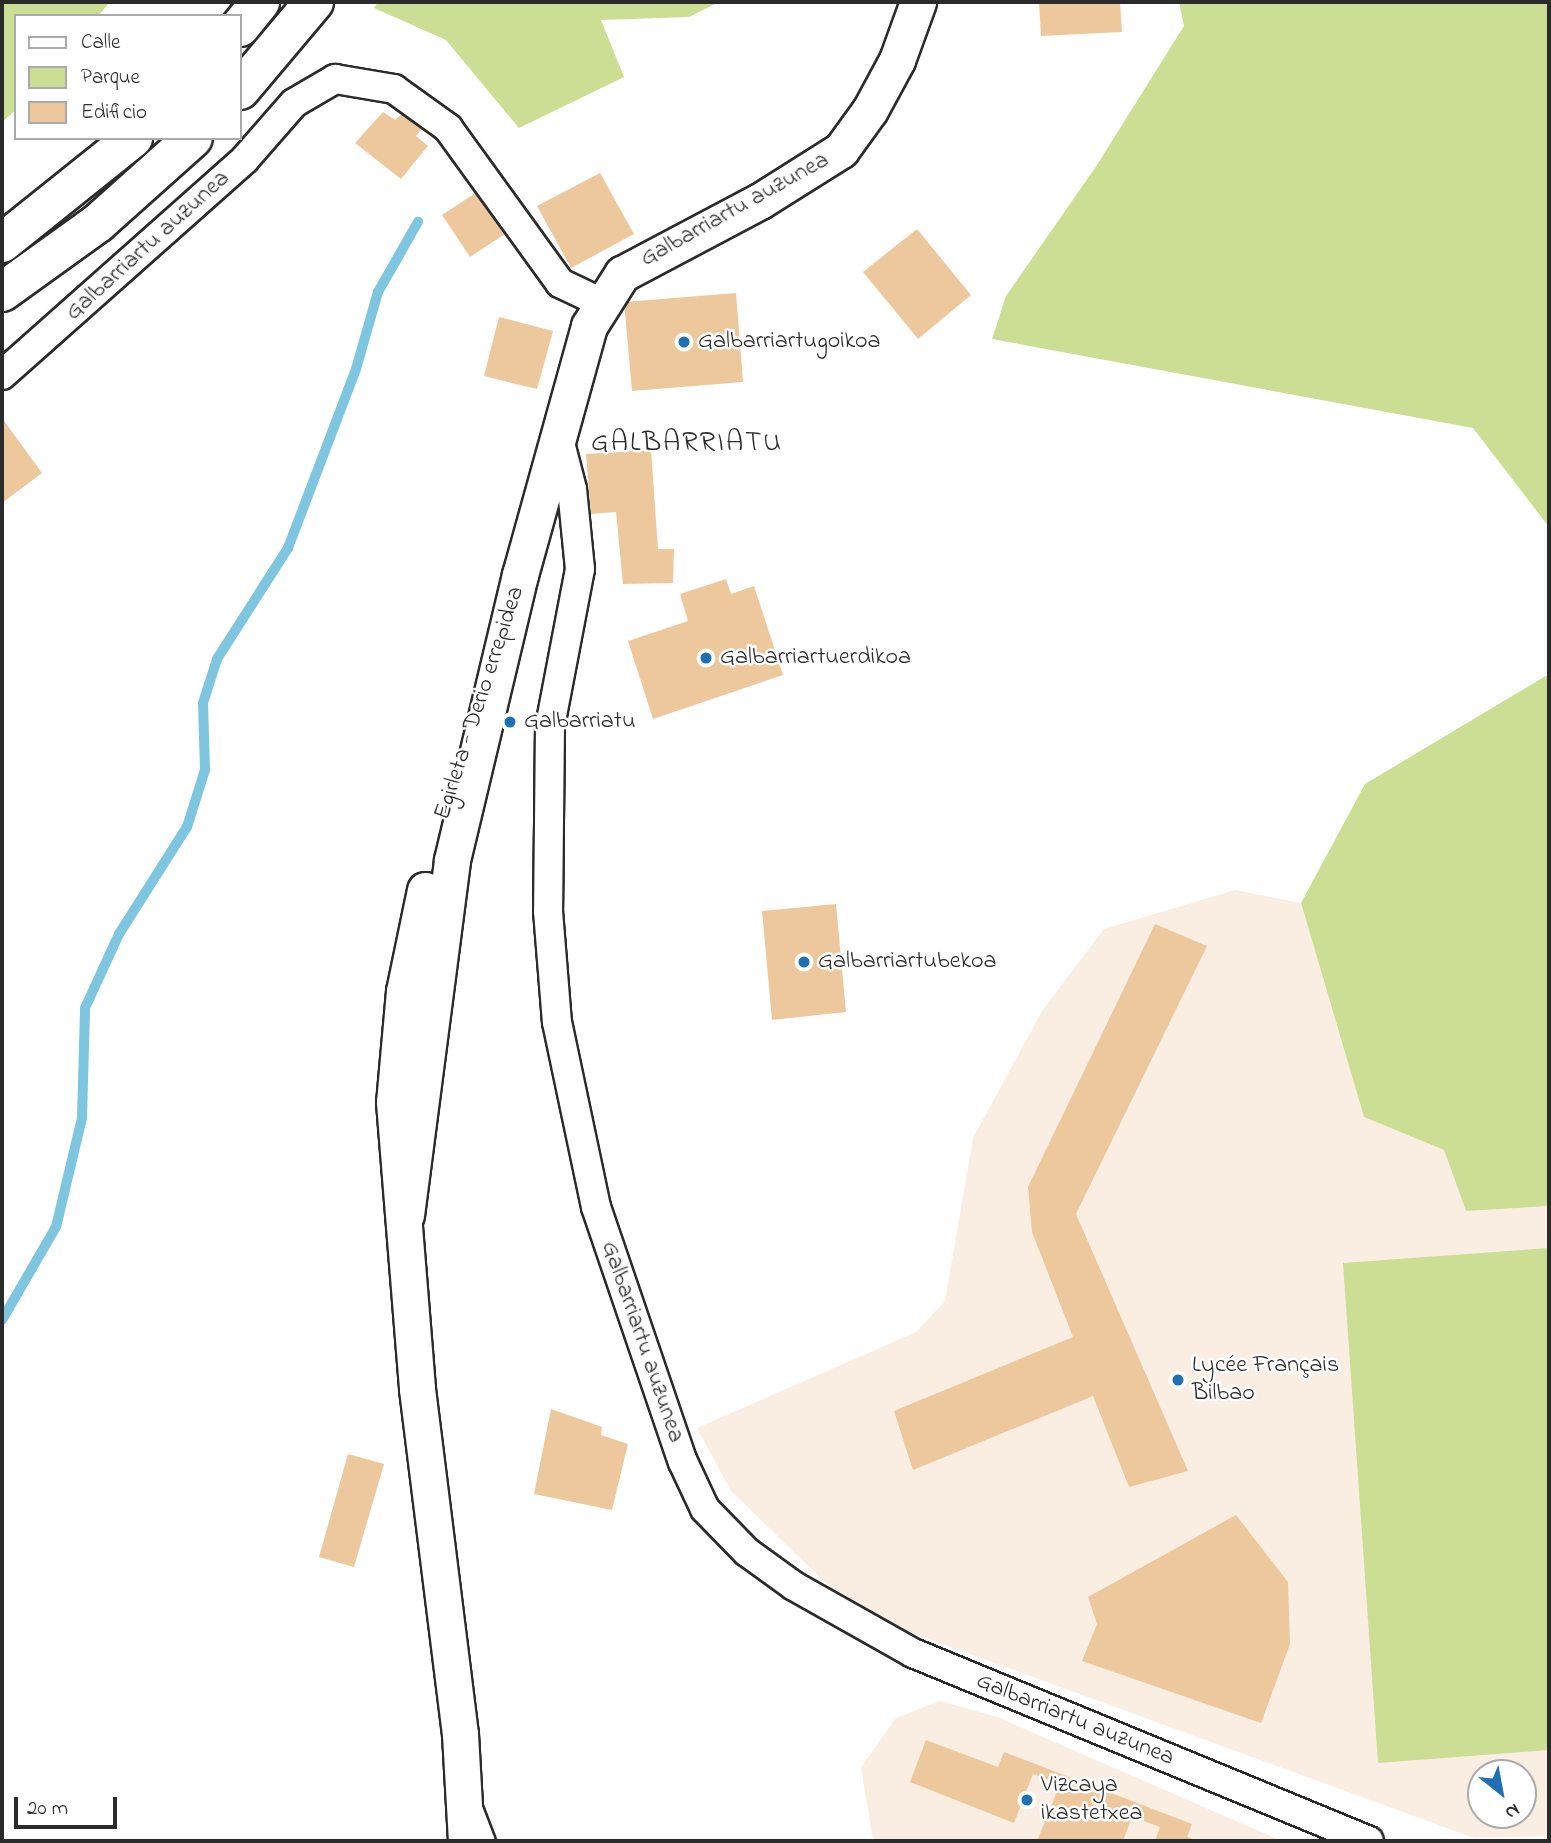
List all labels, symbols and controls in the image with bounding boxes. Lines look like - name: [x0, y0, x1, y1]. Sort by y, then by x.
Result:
- legend: [14, 14, 242, 140]
- text: Calle: [81, 28, 120, 58]
- text: Parque: [81, 63, 140, 93]
- text: Edificio: [81, 98, 147, 128]
- street label: Galbarriartu auzunea: [636, 146, 834, 274]
- street label: Galbarriartu auzunea: [60, 165, 236, 327]
- place label: Galbarriartugoikoa: [698, 328, 881, 356]
- marker: Galbarriartugoikoa: [676, 334, 692, 350]
- district label: GALBARRIATU: [592, 427, 782, 461]
- street label: Egirleta - Derio errepidea: [429, 583, 531, 823]
- place label: Galbarriartuerdikoa: [720, 644, 911, 672]
- marker: Galbarriartuerdikoa: [698, 650, 714, 666]
- place label: Galbarriatu: [524, 708, 636, 736]
- marker: Galbarriatu: [502, 714, 518, 730]
- place label: Galbarriartubekoa: [818, 948, 996, 976]
- marker: Galbarriartubekoa: [796, 954, 812, 970]
- street label: Galbarriartu auzunea: [594, 1238, 690, 1446]
- place label: Lycée Français Bilbao: [1192, 1352, 1339, 1408]
- marker: Lycée Français Bilbao: [1170, 1372, 1186, 1388]
- street label: Galbarriartu auzunea: [972, 1667, 1178, 1773]
- north arrow: [1467, 1759, 1537, 1829]
- place label: Vizcaya ikastetxea: [1041, 1772, 1142, 1828]
- scale bar: [18, 1784, 121, 1828]
- marker: Vizcaya ikastetxea: [1019, 1792, 1035, 1808]
- text: 20 m: [27, 1794, 68, 1824]
- text: N: [1500, 1796, 1525, 1826]

